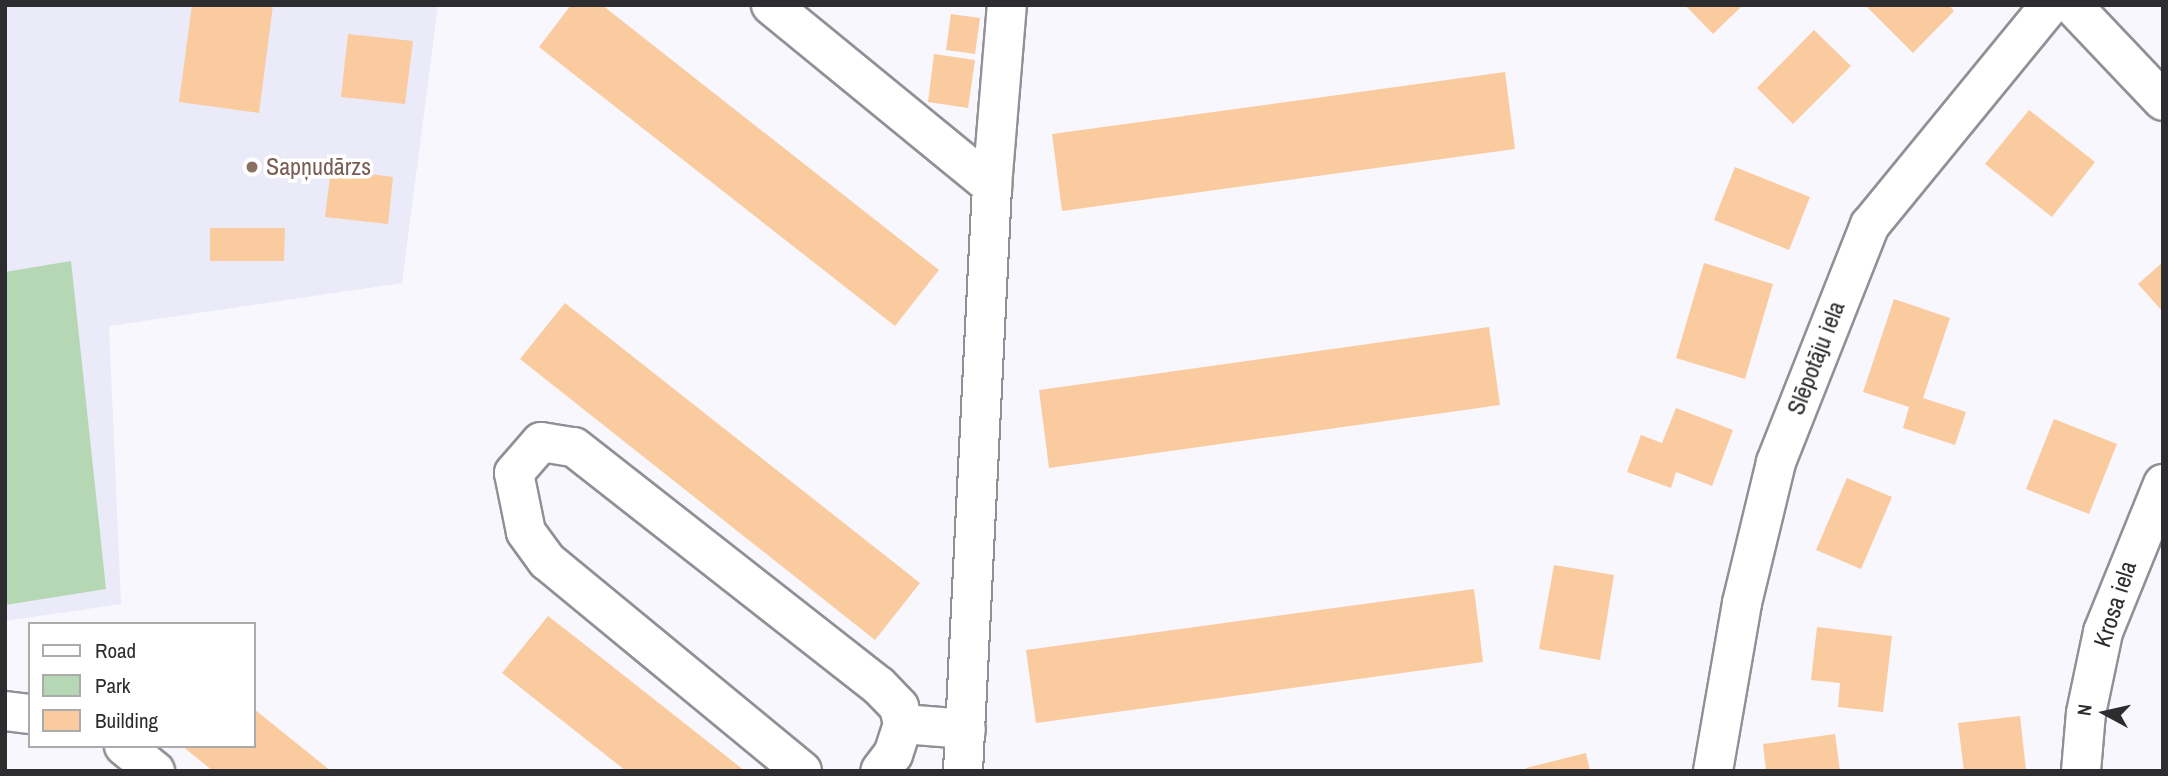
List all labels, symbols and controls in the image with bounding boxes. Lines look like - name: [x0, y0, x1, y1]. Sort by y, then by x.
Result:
- place label: Sapņudārzs: [266, 153, 371, 181]
- marker: Sapņudārzs: [244, 159, 260, 175]
- street label: Slēpotāju iela: [1781, 297, 1851, 419]
- street label: Krosa iela: [2088, 557, 2142, 651]
- legend: [28, 622, 256, 748]
- text: Road: [95, 636, 136, 665]
- text: Park: [95, 671, 130, 700]
- north arrow: [2070, 678, 2140, 748]
- text: N: [2071, 703, 2098, 717]
- text: Building: [95, 706, 158, 735]

